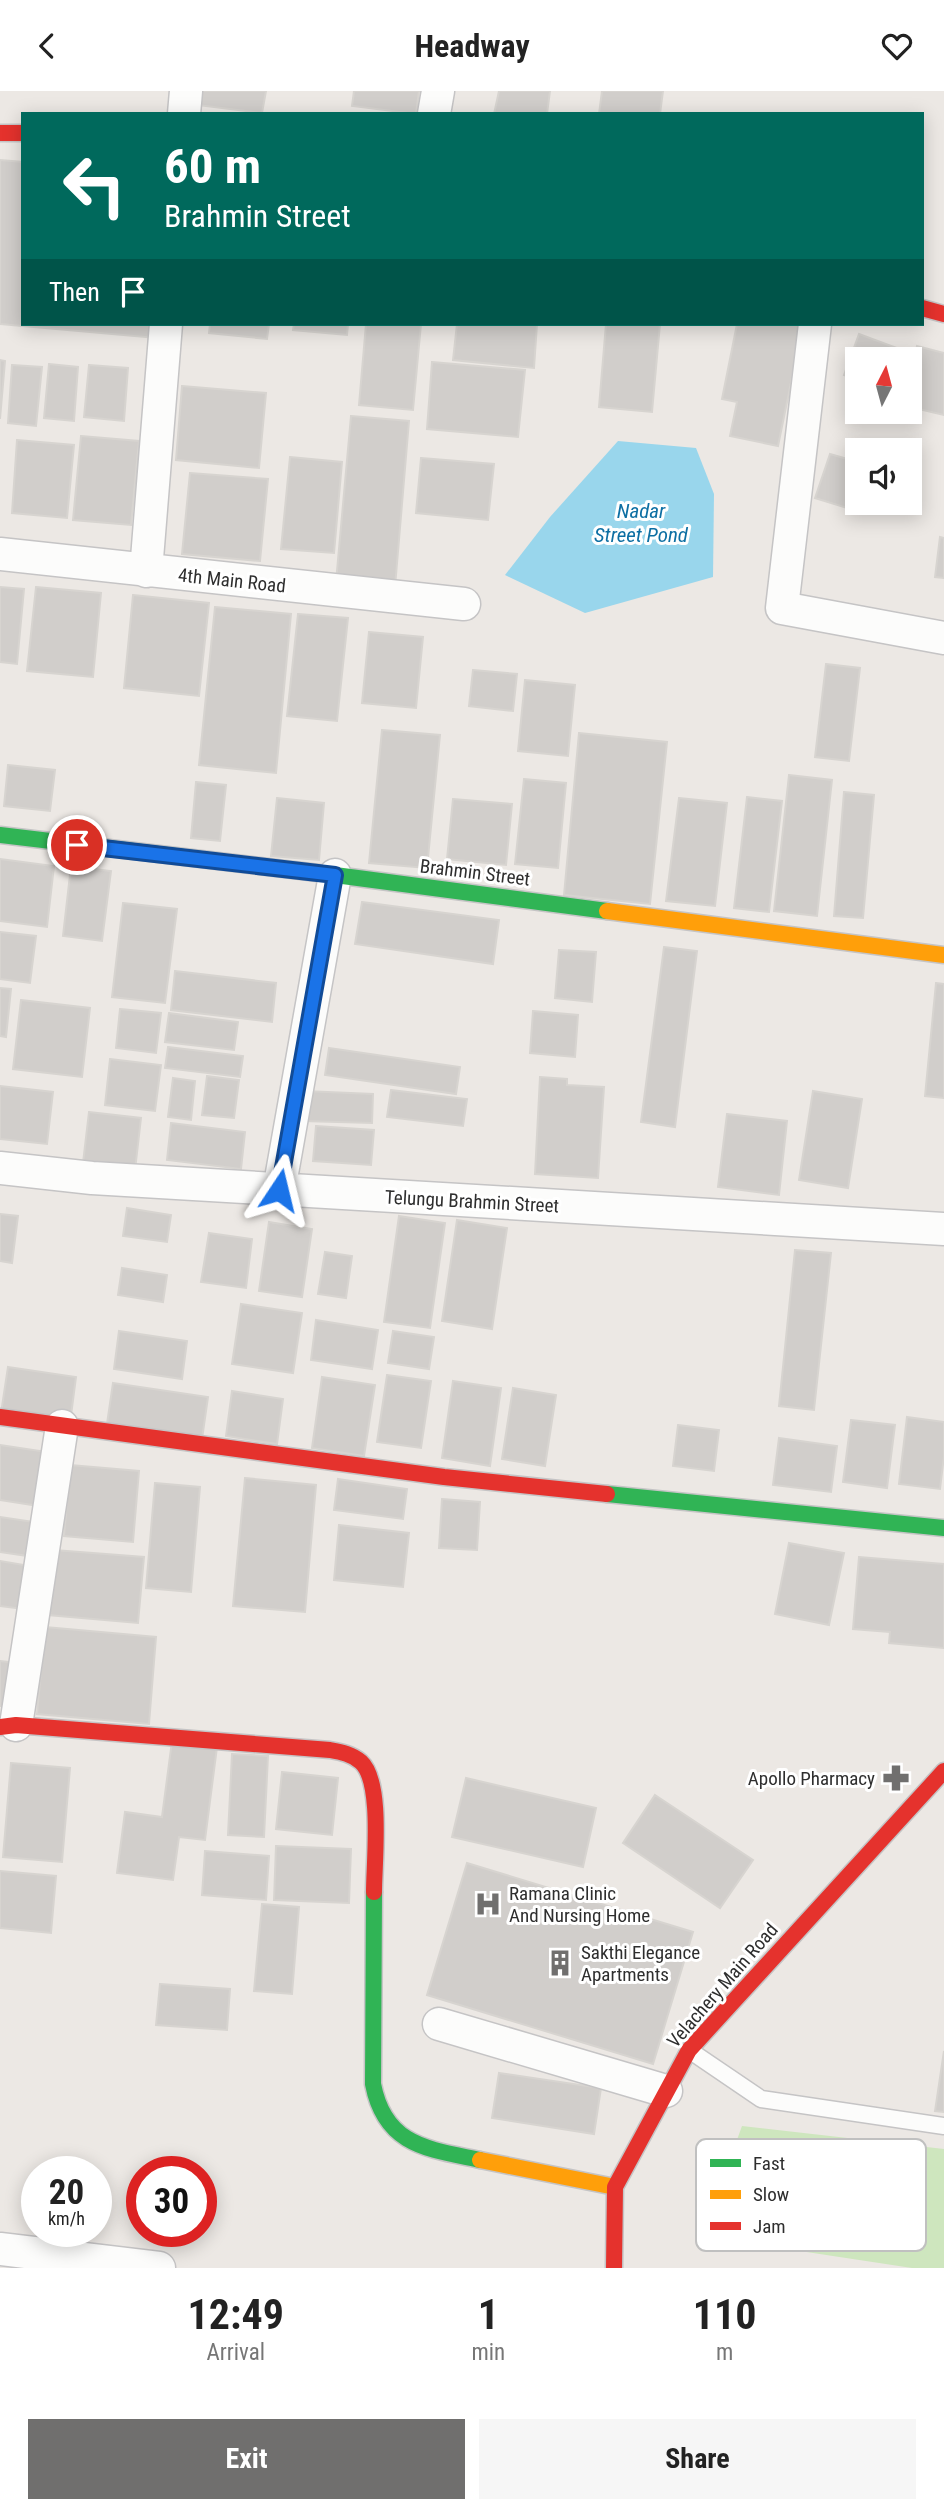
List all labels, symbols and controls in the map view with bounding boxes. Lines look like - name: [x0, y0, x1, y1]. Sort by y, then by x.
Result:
- icon: back: [28, 27, 66, 65]
- text: Headway: [414, 27, 530, 65]
- icon: heart: [878, 27, 916, 65]
- text: 60 m: [164, 138, 261, 195]
- icon: left: [49, 140, 140, 231]
- text: Brahmin Street: [164, 197, 351, 235]
- icon: arrive: [114, 273, 152, 311]
- text: Then: [49, 277, 100, 307]
- north arrow: [845, 347, 922, 423]
- map controls: [845, 347, 922, 515]
- button: sound: [845, 438, 922, 515]
- water label: Nadar Street Pond: [594, 499, 689, 547]
- street label: 4th Main Road: [177, 563, 287, 598]
- pin: [47, 815, 107, 875]
- icon: arrive: [58, 826, 96, 864]
- street label: Brahmin Street: [419, 854, 531, 891]
- position arrow: [242, 1153, 316, 1227]
- street label: Telungu Brahmin Street: [384, 1185, 560, 1218]
- pharmacy icon: Apollo Pharmacy: [881, 1763, 911, 1793]
- place label: Apollo Pharmacy: [748, 1767, 875, 1790]
- place label: Ramana Clinic And Nursing Home: [509, 1882, 650, 1927]
- hospital icon: Ramana Clinic And Nursing Home: [473, 1889, 503, 1919]
- street label: Velachery Main Road: [662, 1918, 783, 2052]
- place label: Sakthi Elegance Apartments: [581, 1941, 700, 1986]
- building icon: Sakthi Elegance Apartments: [545, 1948, 575, 1978]
- legend: [696, 2139, 926, 2251]
- text: Fast: [753, 2152, 785, 2175]
- speed limit sign: 30: [126, 2156, 217, 2247]
- text: 20: [49, 2172, 84, 2213]
- text: Slow: [753, 2183, 789, 2206]
- text: km/h: [48, 2208, 85, 2229]
- text: Jam: [753, 2215, 786, 2238]
- text: 12:49: [188, 2290, 284, 2339]
- text: 1: [478, 2290, 499, 2339]
- text: 110: [693, 2290, 756, 2339]
- text: Arrival: [206, 2339, 265, 2366]
- text: min: [471, 2339, 505, 2366]
- text: m: [716, 2339, 733, 2366]
- button: Exit: [28, 2419, 465, 2499]
- button: Share: [479, 2419, 916, 2499]

